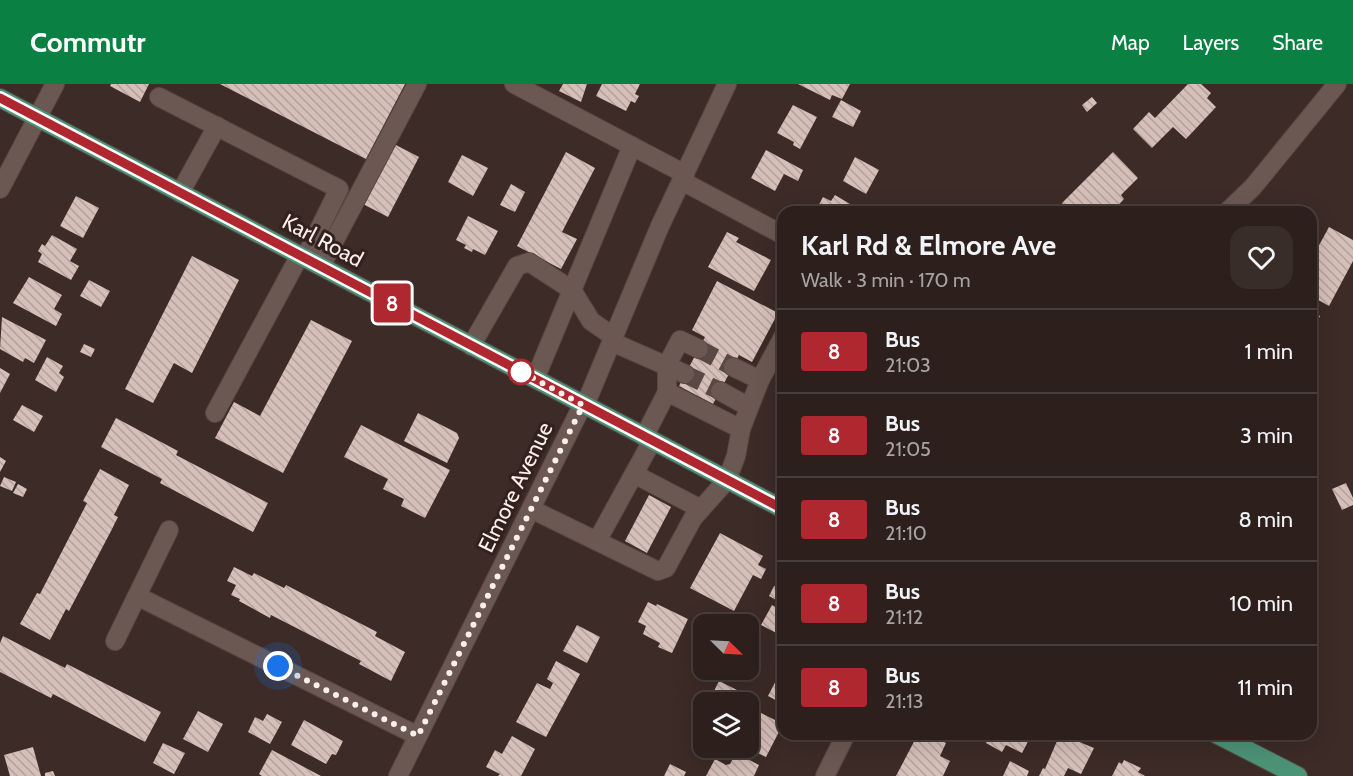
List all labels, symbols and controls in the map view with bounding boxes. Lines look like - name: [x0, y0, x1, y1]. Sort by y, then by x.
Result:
- text: Commutr: [30, 25, 146, 59]
- text: Map: [1111, 30, 1150, 55]
- text: Layers: [1183, 30, 1239, 55]
- text: Share: [1272, 30, 1323, 55]
- street label: Karl Road: [278, 208, 368, 273]
- button: heart: [1230, 226, 1293, 289]
- text: Karl Rd & Elmore Ave: [801, 228, 1056, 262]
- text: Walk · 3 min · 170 m: [801, 268, 971, 292]
- line badge: 8: [372, 284, 412, 322]
- text: 8: [386, 291, 398, 316]
- text: Bus: [885, 326, 920, 353]
- text: 1 min: [1245, 338, 1293, 365]
- text: 8: [828, 339, 840, 364]
- text: 21:03: [885, 353, 931, 377]
- unlabelled marker: [508, 359, 534, 385]
- text: Bus: [885, 410, 920, 437]
- street label: Elmore Avenue: [472, 418, 559, 557]
- text: 3 min: [1240, 422, 1293, 449]
- text: 8: [828, 423, 840, 448]
- text: 21:05: [885, 437, 931, 461]
- text: Bus: [885, 494, 920, 521]
- text: 8 min: [1238, 506, 1293, 533]
- text: 8: [828, 507, 840, 532]
- text: 21:10: [885, 521, 927, 545]
- text: Bus: [885, 578, 920, 605]
- text: 10 min: [1229, 590, 1293, 617]
- text: 8: [828, 591, 840, 616]
- text: 21:12: [885, 605, 923, 629]
- north arrow: [693, 614, 759, 680]
- map controls: [693, 614, 759, 758]
- your location: [263, 651, 293, 681]
- text: Bus: [885, 662, 920, 689]
- text: 11 min: [1237, 674, 1293, 701]
- text: 8: [828, 675, 840, 700]
- text: 21:13: [885, 689, 924, 713]
- button: layers: [693, 692, 759, 758]

